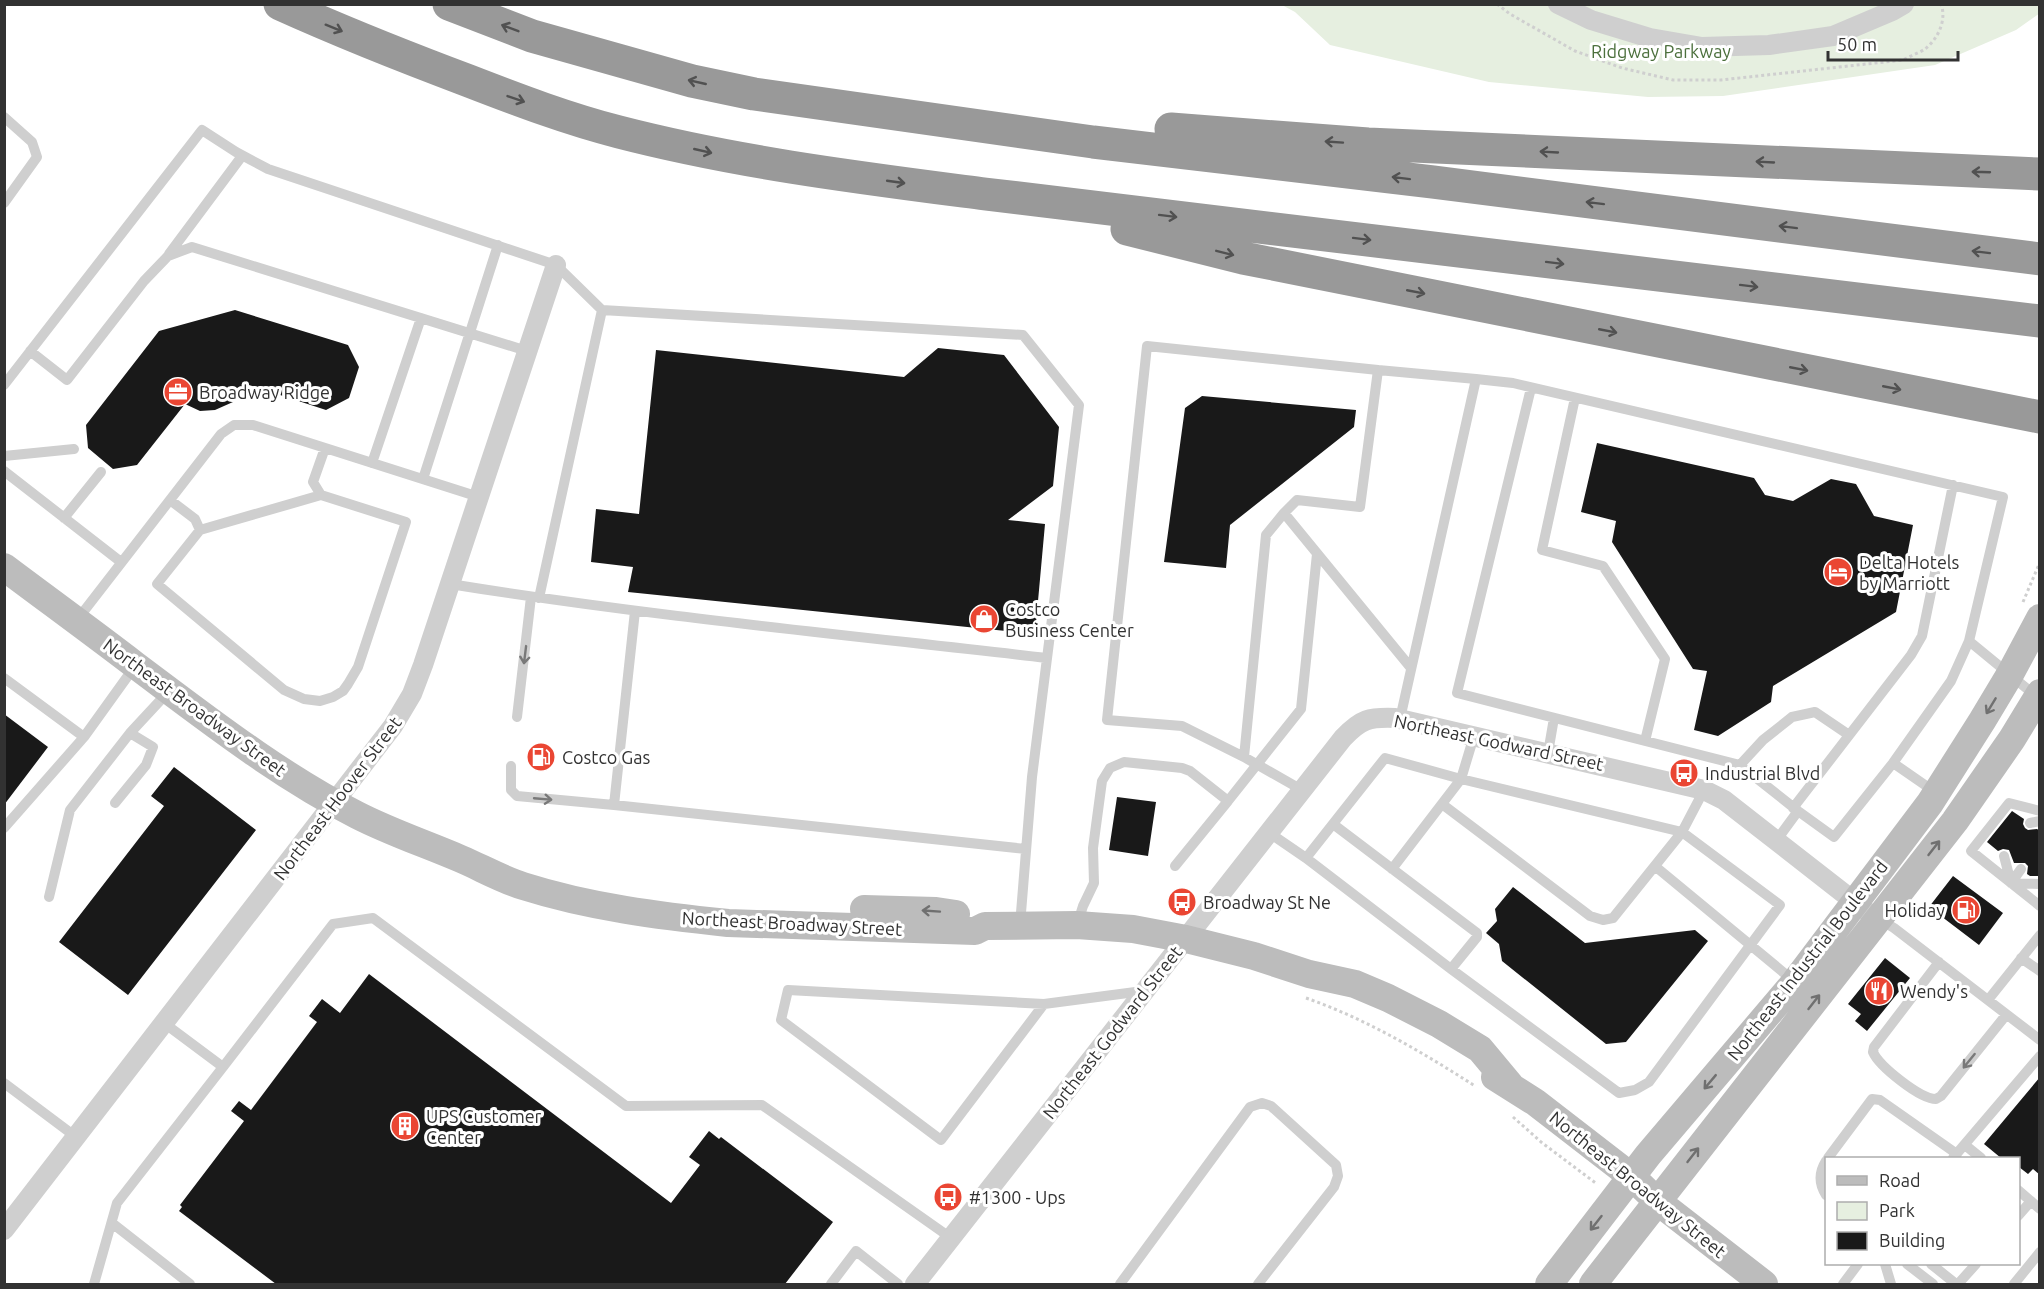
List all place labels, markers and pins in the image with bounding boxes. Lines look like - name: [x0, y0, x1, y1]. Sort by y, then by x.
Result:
- office icon: Broadway Ridge: [162, 376, 194, 408]
- place label: Broadway Ridge: [199, 382, 330, 402]
- place label: Delta Hotels by Marriott: [1859, 552, 1960, 593]
- hotel icon: Delta Hotels by Marriott: [1822, 556, 1854, 588]
- place label: Costco Business Center: [1005, 599, 1134, 640]
- shop icon: Costco Business Center: [968, 603, 1000, 635]
- fuel station icon: Costco Gas: [525, 741, 557, 773]
- place label: Costco Gas: [562, 747, 651, 767]
- bus stop icon: Industrial Blvd: [1668, 757, 1700, 789]
- place label: Industrial Blvd: [1705, 763, 1820, 783]
- bus stop icon: Broadway St Ne: [1166, 886, 1198, 918]
- place label: Broadway St Ne: [1203, 892, 1331, 912]
- fuel station icon: Holiday: [1950, 894, 1982, 926]
- place label: Holiday: [1884, 900, 1945, 920]
- restaurant icon: Wendy's: [1863, 975, 1895, 1007]
- place label: Wendy's: [1900, 981, 1968, 1001]
- place label: UPS Customer Center: [426, 1106, 542, 1147]
- building icon: UPS Customer Center: [389, 1110, 421, 1142]
- bus stop icon: #1300 - Ups: [932, 1181, 964, 1213]
- place label: #1300 - Ups: [969, 1187, 1066, 1207]

